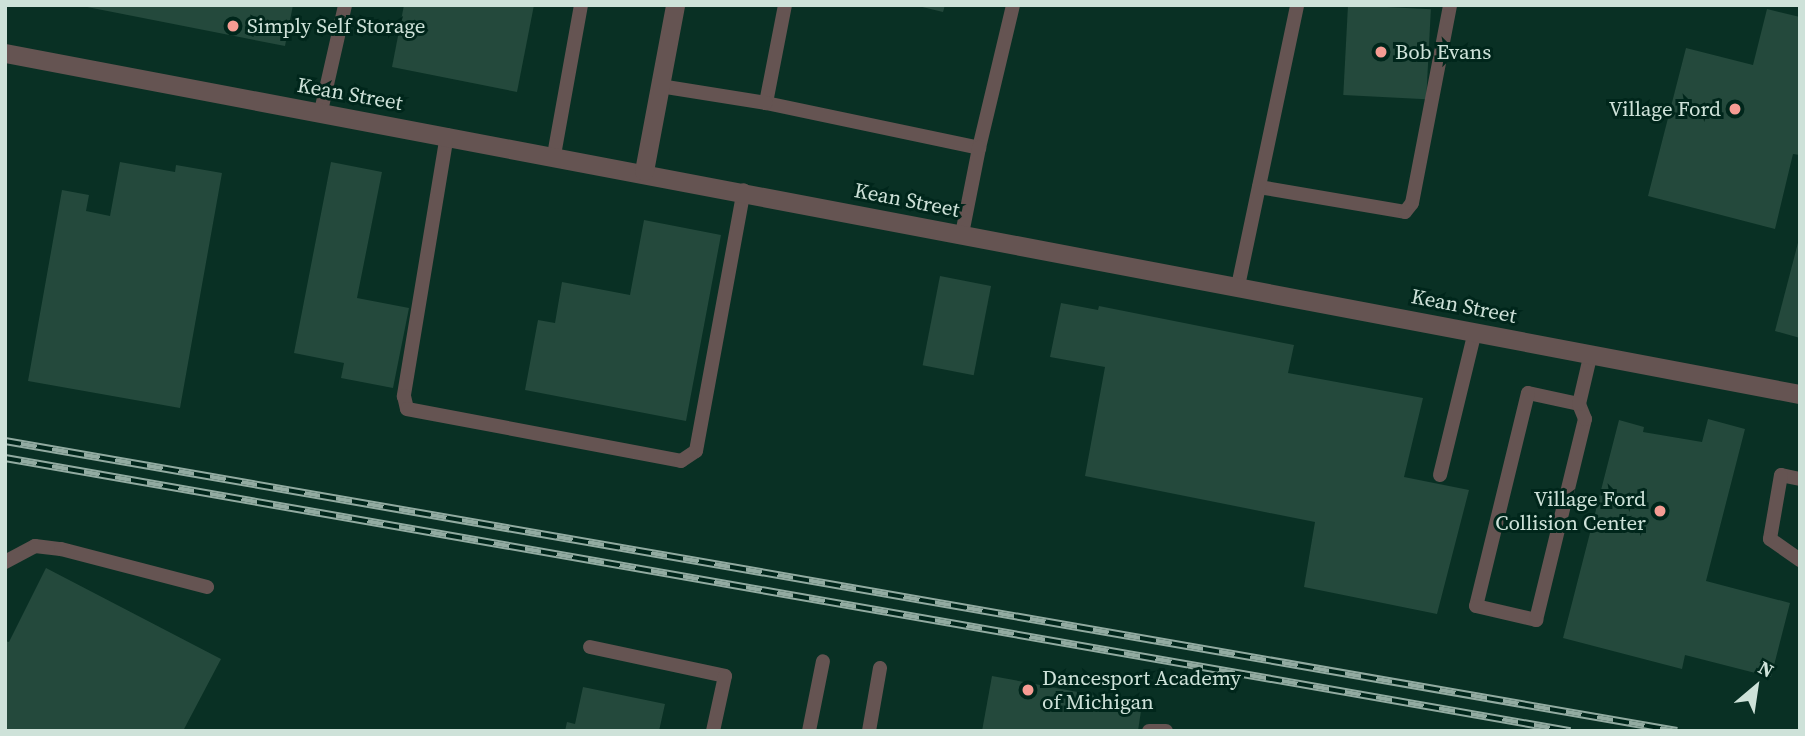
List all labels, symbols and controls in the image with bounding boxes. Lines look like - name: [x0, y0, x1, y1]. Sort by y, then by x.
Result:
- place label: Simply Self Storage: [247, 13, 426, 39]
- marker: Simply Self Storage: [225, 18, 241, 34]
- place label: Bob Evans: [1395, 39, 1491, 65]
- marker: Bob Evans: [1373, 44, 1389, 60]
- street label: Kean Street: [295, 72, 405, 116]
- place label: Village Ford: [1609, 96, 1721, 122]
- marker: Village Ford: [1727, 101, 1743, 117]
- street label: Kean Street: [852, 177, 962, 223]
- street label: Kean Street: [1409, 283, 1519, 329]
- place label: Village Ford Collision Center: [1495, 486, 1646, 536]
- marker: Village Ford Collision Center: [1652, 503, 1668, 519]
- north arrow: [1721, 652, 1791, 722]
- text: N: [1754, 654, 1779, 683]
- place label: Dancesport Academy of Michigan: [1042, 665, 1241, 715]
- marker: Dancesport Academy of Michigan: [1020, 682, 1036, 698]

